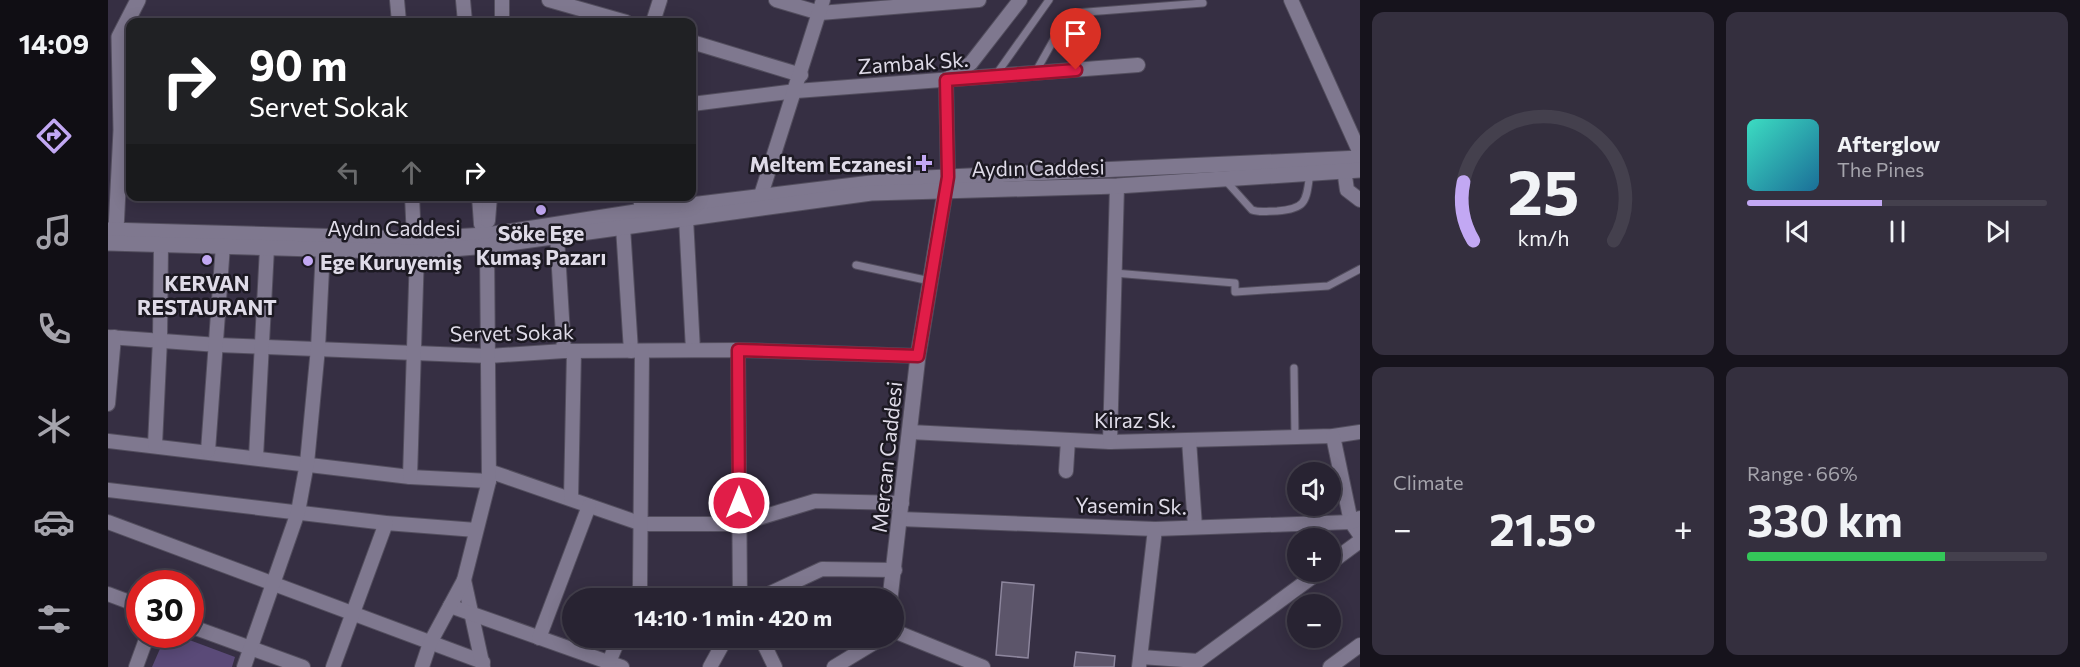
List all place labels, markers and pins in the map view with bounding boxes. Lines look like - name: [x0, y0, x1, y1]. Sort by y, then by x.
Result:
- pin: [1050, 8, 1101, 70]
- place label: Meltem Eczanesi: [750, 151, 912, 176]
- marker: Meltem Eczanesi: [917, 156, 931, 170]
- marker: Söke Ege Kumaş Pazarı: [534, 203, 548, 217]
- place label: Söke Ege Kumaş Pazarı: [476, 220, 606, 269]
- place label: Ege Kuruyemiş: [320, 249, 462, 274]
- marker: KERVAN RESTAURANT: [200, 253, 214, 267]
- marker: Ege Kuruyemiş: [301, 254, 315, 268]
- place label: KERVAN RESTAURANT: [137, 270, 277, 319]

